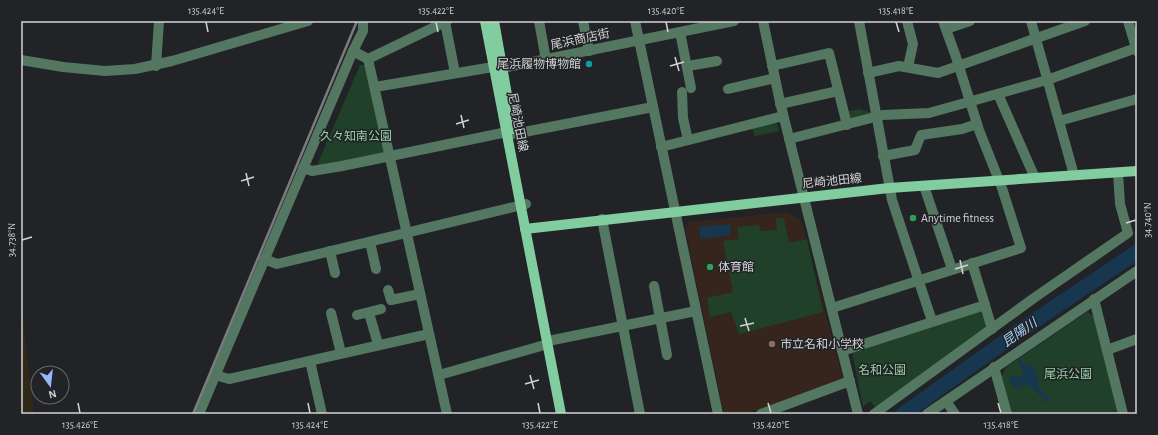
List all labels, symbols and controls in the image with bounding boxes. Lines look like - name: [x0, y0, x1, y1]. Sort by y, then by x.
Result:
- text: 135.424°E: [188, 6, 224, 16]
- text: 135.422°E: [418, 6, 454, 16]
- text: 135.420°E: [648, 6, 684, 16]
- text: 135.418°E: [879, 6, 914, 16]
- street label: 尾浜商店街: [549, 26, 611, 51]
- place label: 尾浜履物博物館: [497, 57, 581, 70]
- marker: 尾浜履物博物館: [584, 59, 594, 69]
- street label: 尼崎池田線: [506, 91, 531, 153]
- park label: 久々知南公園: [320, 129, 392, 142]
- street label: 尼崎池田線: [801, 171, 862, 190]
- text: 34.740°N: [1143, 202, 1153, 238]
- place label: Anytime fitness: [921, 212, 994, 225]
- marker: Anytime fitness: [908, 213, 918, 223]
- text: 34.738°N: [7, 223, 17, 257]
- place label: 体育館: [718, 260, 754, 273]
- marker: 体育館: [705, 262, 715, 272]
- water label: 昆陽川: [1000, 315, 1041, 350]
- place label: 市立名和小学校: [780, 337, 864, 350]
- marker: 市立名和小学校: [767, 339, 777, 349]
- park label: 名和公園: [858, 363, 906, 376]
- north arrow: [30, 365, 70, 405]
- park label: 尾浜公園: [1044, 367, 1092, 380]
- text: N: [47, 388, 58, 400]
- text: 135.426°E: [62, 420, 98, 430]
- text: 135.424°E: [292, 420, 328, 430]
- text: 135.422°E: [522, 420, 558, 430]
- text: 135.420°E: [753, 420, 789, 430]
- text: 135.418°E: [984, 420, 1019, 430]

